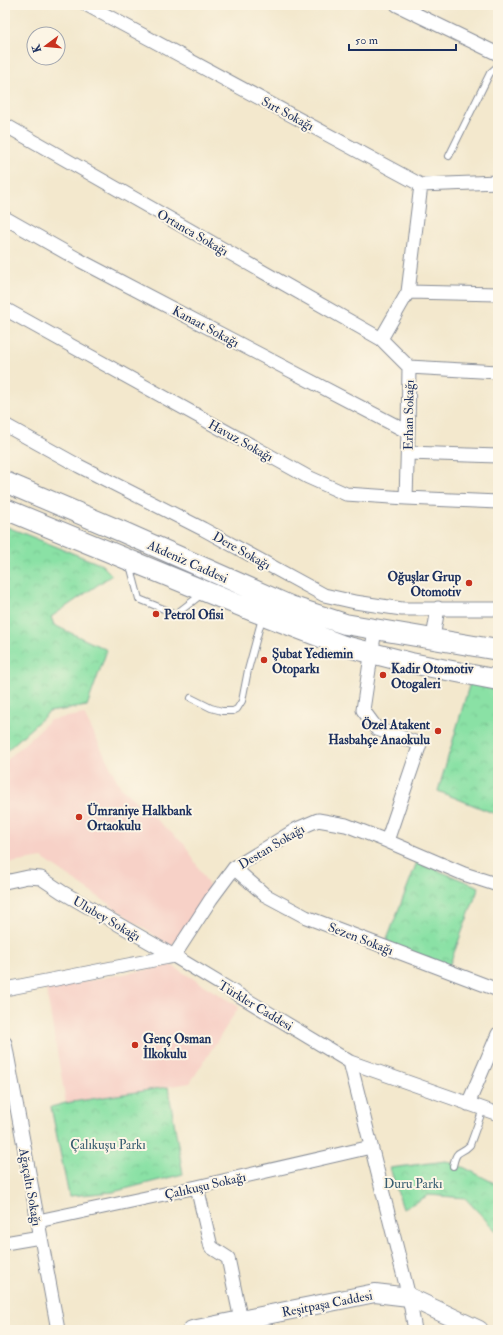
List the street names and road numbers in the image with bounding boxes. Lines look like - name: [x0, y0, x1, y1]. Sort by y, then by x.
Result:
- street label: Sırt Sokağı: [259, 93, 317, 135]
- street label: Ortanca Sokağı: [154, 206, 231, 260]
- street label: Kanaat Sokağı: [169, 303, 242, 351]
- street label: Erhan Sokağı: [400, 379, 418, 450]
- street label: Havuz Sokağı: [205, 416, 276, 466]
- street label: Dere Sokağı: [210, 528, 274, 574]
- street label: Akdeniz Caddesi: [144, 537, 231, 587]
- street label: Destan Sokağı: [236, 821, 308, 873]
- street label: Ulubey Sokağı: [69, 893, 144, 946]
- street label: Sezen Sokağı: [326, 919, 396, 959]
- street label: Türkler Caddesi: [215, 977, 296, 1035]
- street label: Ağaçaltı Sokağı: [15, 1146, 45, 1228]
- street label: Çalıkuşu Sokağı: [163, 1169, 248, 1203]
- street label: Reşitpaşa Caddesi: [280, 1287, 375, 1322]

